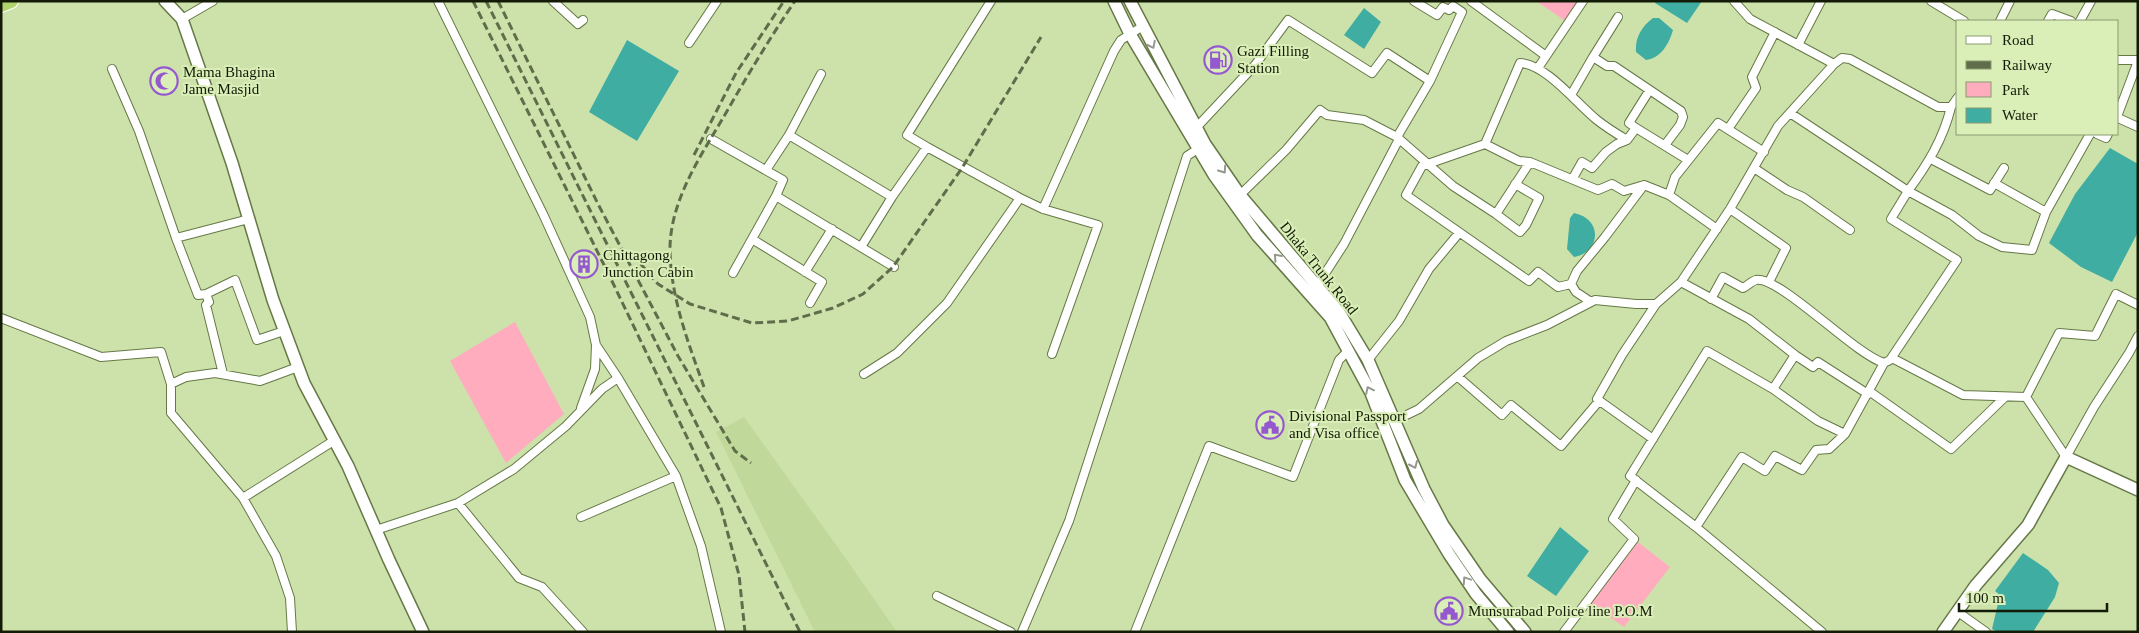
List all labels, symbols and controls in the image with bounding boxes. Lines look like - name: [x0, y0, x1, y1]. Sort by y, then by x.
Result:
- legend: [1956, 20, 2119, 135]
- text: Road: [2002, 32, 2034, 48]
- one-way arrow: [1146, 39, 1156, 48]
- place label: Gazi Filling Station: [1237, 43, 1310, 76]
- fuel station icon: Gazi Filling Station: [1203, 45, 1233, 75]
- text: Railway: [2002, 57, 2052, 73]
- place label: Mama Bhagina Jame Masjid: [183, 64, 275, 97]
- mosque icon: Mama Bhagina Jame Masjid: [149, 66, 179, 96]
- text: Park: [2002, 82, 2030, 98]
- text: Water: [2002, 107, 2037, 123]
- one-way arrow: [1217, 164, 1226, 173]
- street label: Dhaka Trunk Road: [1277, 219, 1361, 318]
- place label: Chittagong Junction Cabin: [603, 247, 694, 280]
- building icon: Chittagong Junction Cabin: [569, 249, 599, 279]
- one-way arrow: [1274, 253, 1283, 262]
- one-way arrow: [1365, 386, 1375, 395]
- place label: Divisional Passport and Visa office: [1289, 408, 1407, 441]
- public building icon: Divisional Passport and Visa office: [1255, 410, 1285, 440]
- one-way arrow: [1407, 460, 1418, 469]
- one-way arrow: [1463, 577, 1472, 586]
- scale bar: [1959, 580, 2106, 612]
- text: 100 m: [1966, 590, 2004, 606]
- public building icon: Munsurabad Police line P.O.M: [1434, 596, 1464, 626]
- place label: Munsurabad Police line P.O.M: [1468, 603, 1653, 619]

